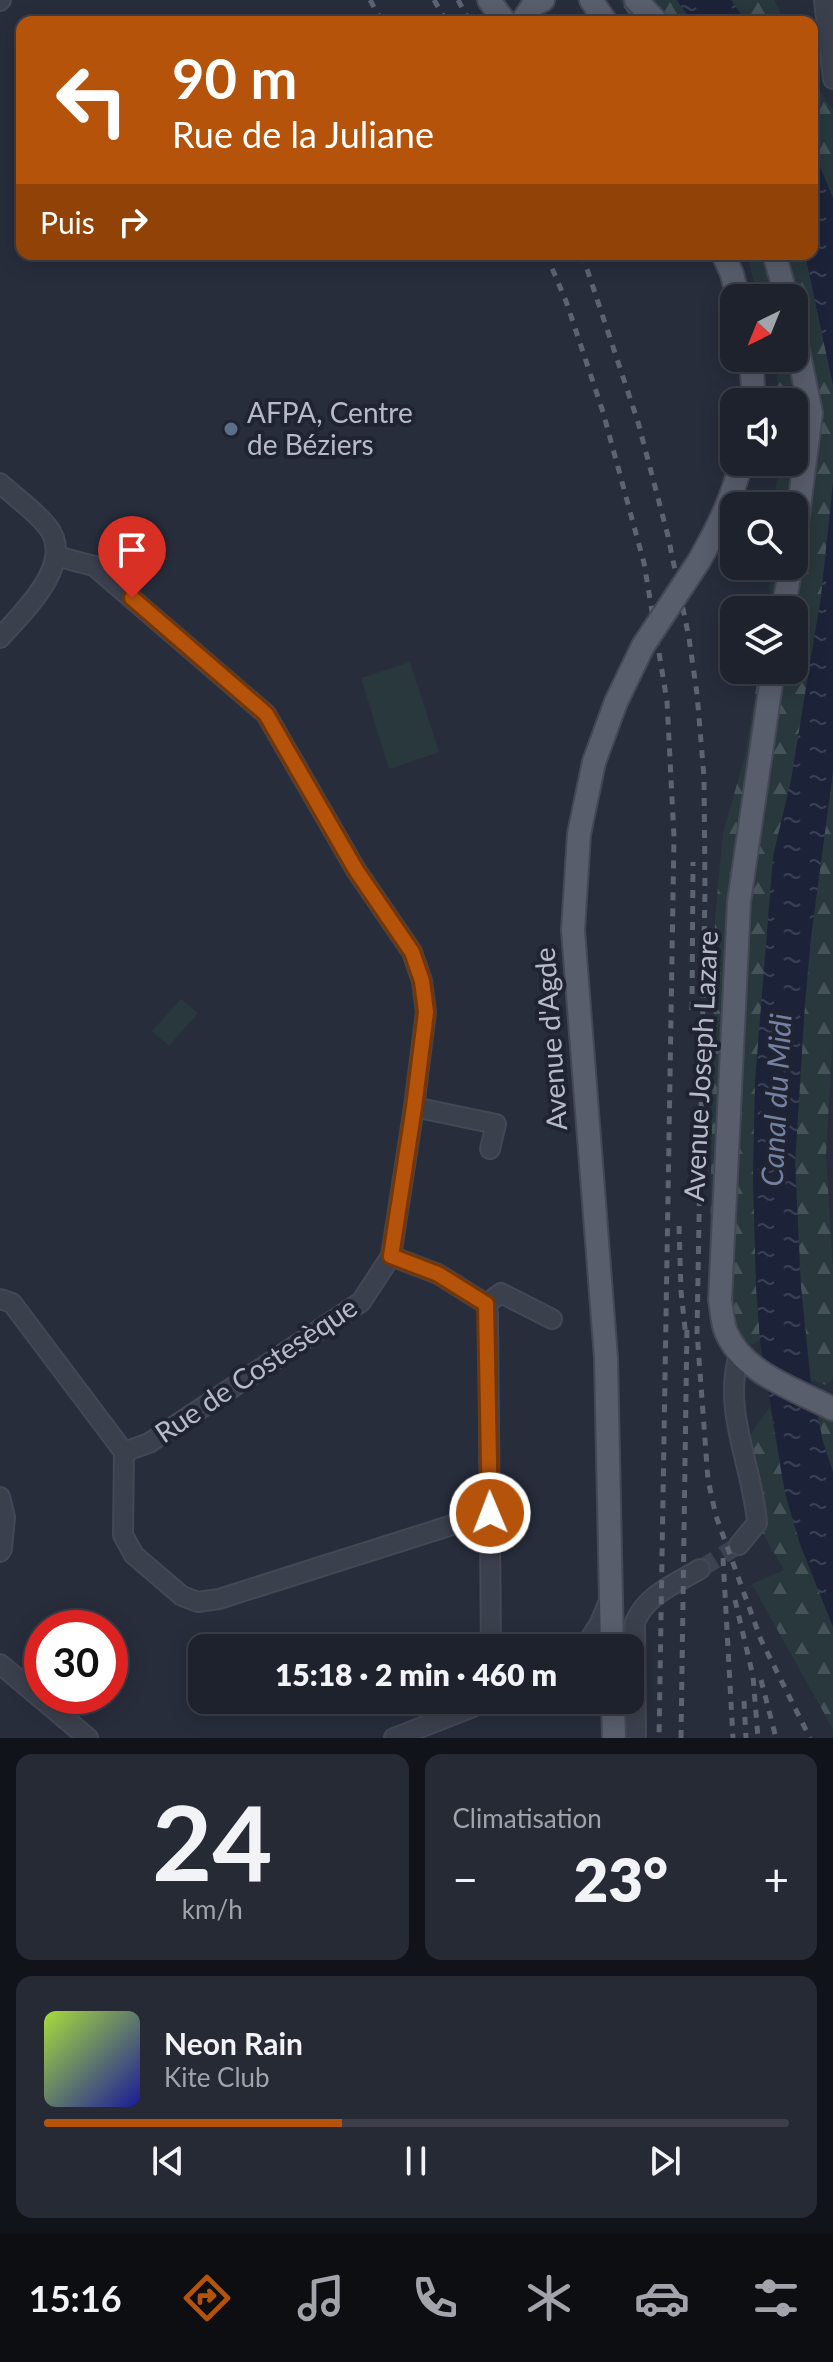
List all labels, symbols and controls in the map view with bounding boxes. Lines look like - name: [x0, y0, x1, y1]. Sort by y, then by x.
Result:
- text: 90 m: [172, 44, 297, 111]
- icon: left: [40, 48, 144, 152]
- text: Rue de la Juliane: [172, 112, 434, 156]
- icon: right: [111, 200, 155, 244]
- text: Puis: [40, 204, 95, 240]
- north arrow: [720, 284, 808, 372]
- map controls: [720, 284, 808, 684]
- button: sound: [720, 388, 808, 476]
- place label: AFPA, Centre de Béziers: [247, 395, 413, 461]
- marker: AFPA, Centre de Béziers: [222, 420, 240, 438]
- button: search: [720, 492, 808, 580]
- pin: [98, 516, 166, 598]
- icon: arrive: [110, 528, 154, 572]
- button: layers: [720, 596, 808, 684]
- street label: Avenue Joseph Lazare: [676, 930, 724, 1202]
- street label: Avenue d'Agde: [527, 946, 573, 1132]
- water label: Canal du Midi: [753, 1012, 798, 1187]
- street label: Rue de Costesèque: [148, 1289, 363, 1449]
- position arrow: [448, 1471, 532, 1555]
- speed limit sign: 30: [24, 1610, 128, 1714]
- text: 15:18 · 2 min · 460 m: [275, 1656, 557, 1692]
- text: 24: [152, 1778, 273, 1903]
- text: Climatisation: [453, 1802, 602, 1834]
- text: 23°: [573, 1843, 668, 1915]
- text: −: [453, 1853, 478, 1905]
- text: +: [763, 1853, 789, 1905]
- text: km/h: [182, 1893, 243, 1925]
- text: Neon Rain: [164, 2025, 303, 2061]
- text: Kite Club: [164, 2061, 270, 2093]
- icon: previous: [146, 2139, 190, 2183]
- icon: pause: [394, 2139, 438, 2183]
- icon: next: [643, 2139, 687, 2183]
- icon: directions: [179, 2270, 235, 2326]
- icon: music: [293, 2270, 349, 2326]
- icon: phone: [407, 2270, 463, 2326]
- icon: climate: [521, 2270, 577, 2326]
- icon: car: [634, 2270, 690, 2326]
- icon: filters: [748, 2270, 804, 2326]
- text: 15:16: [29, 2276, 122, 2320]

